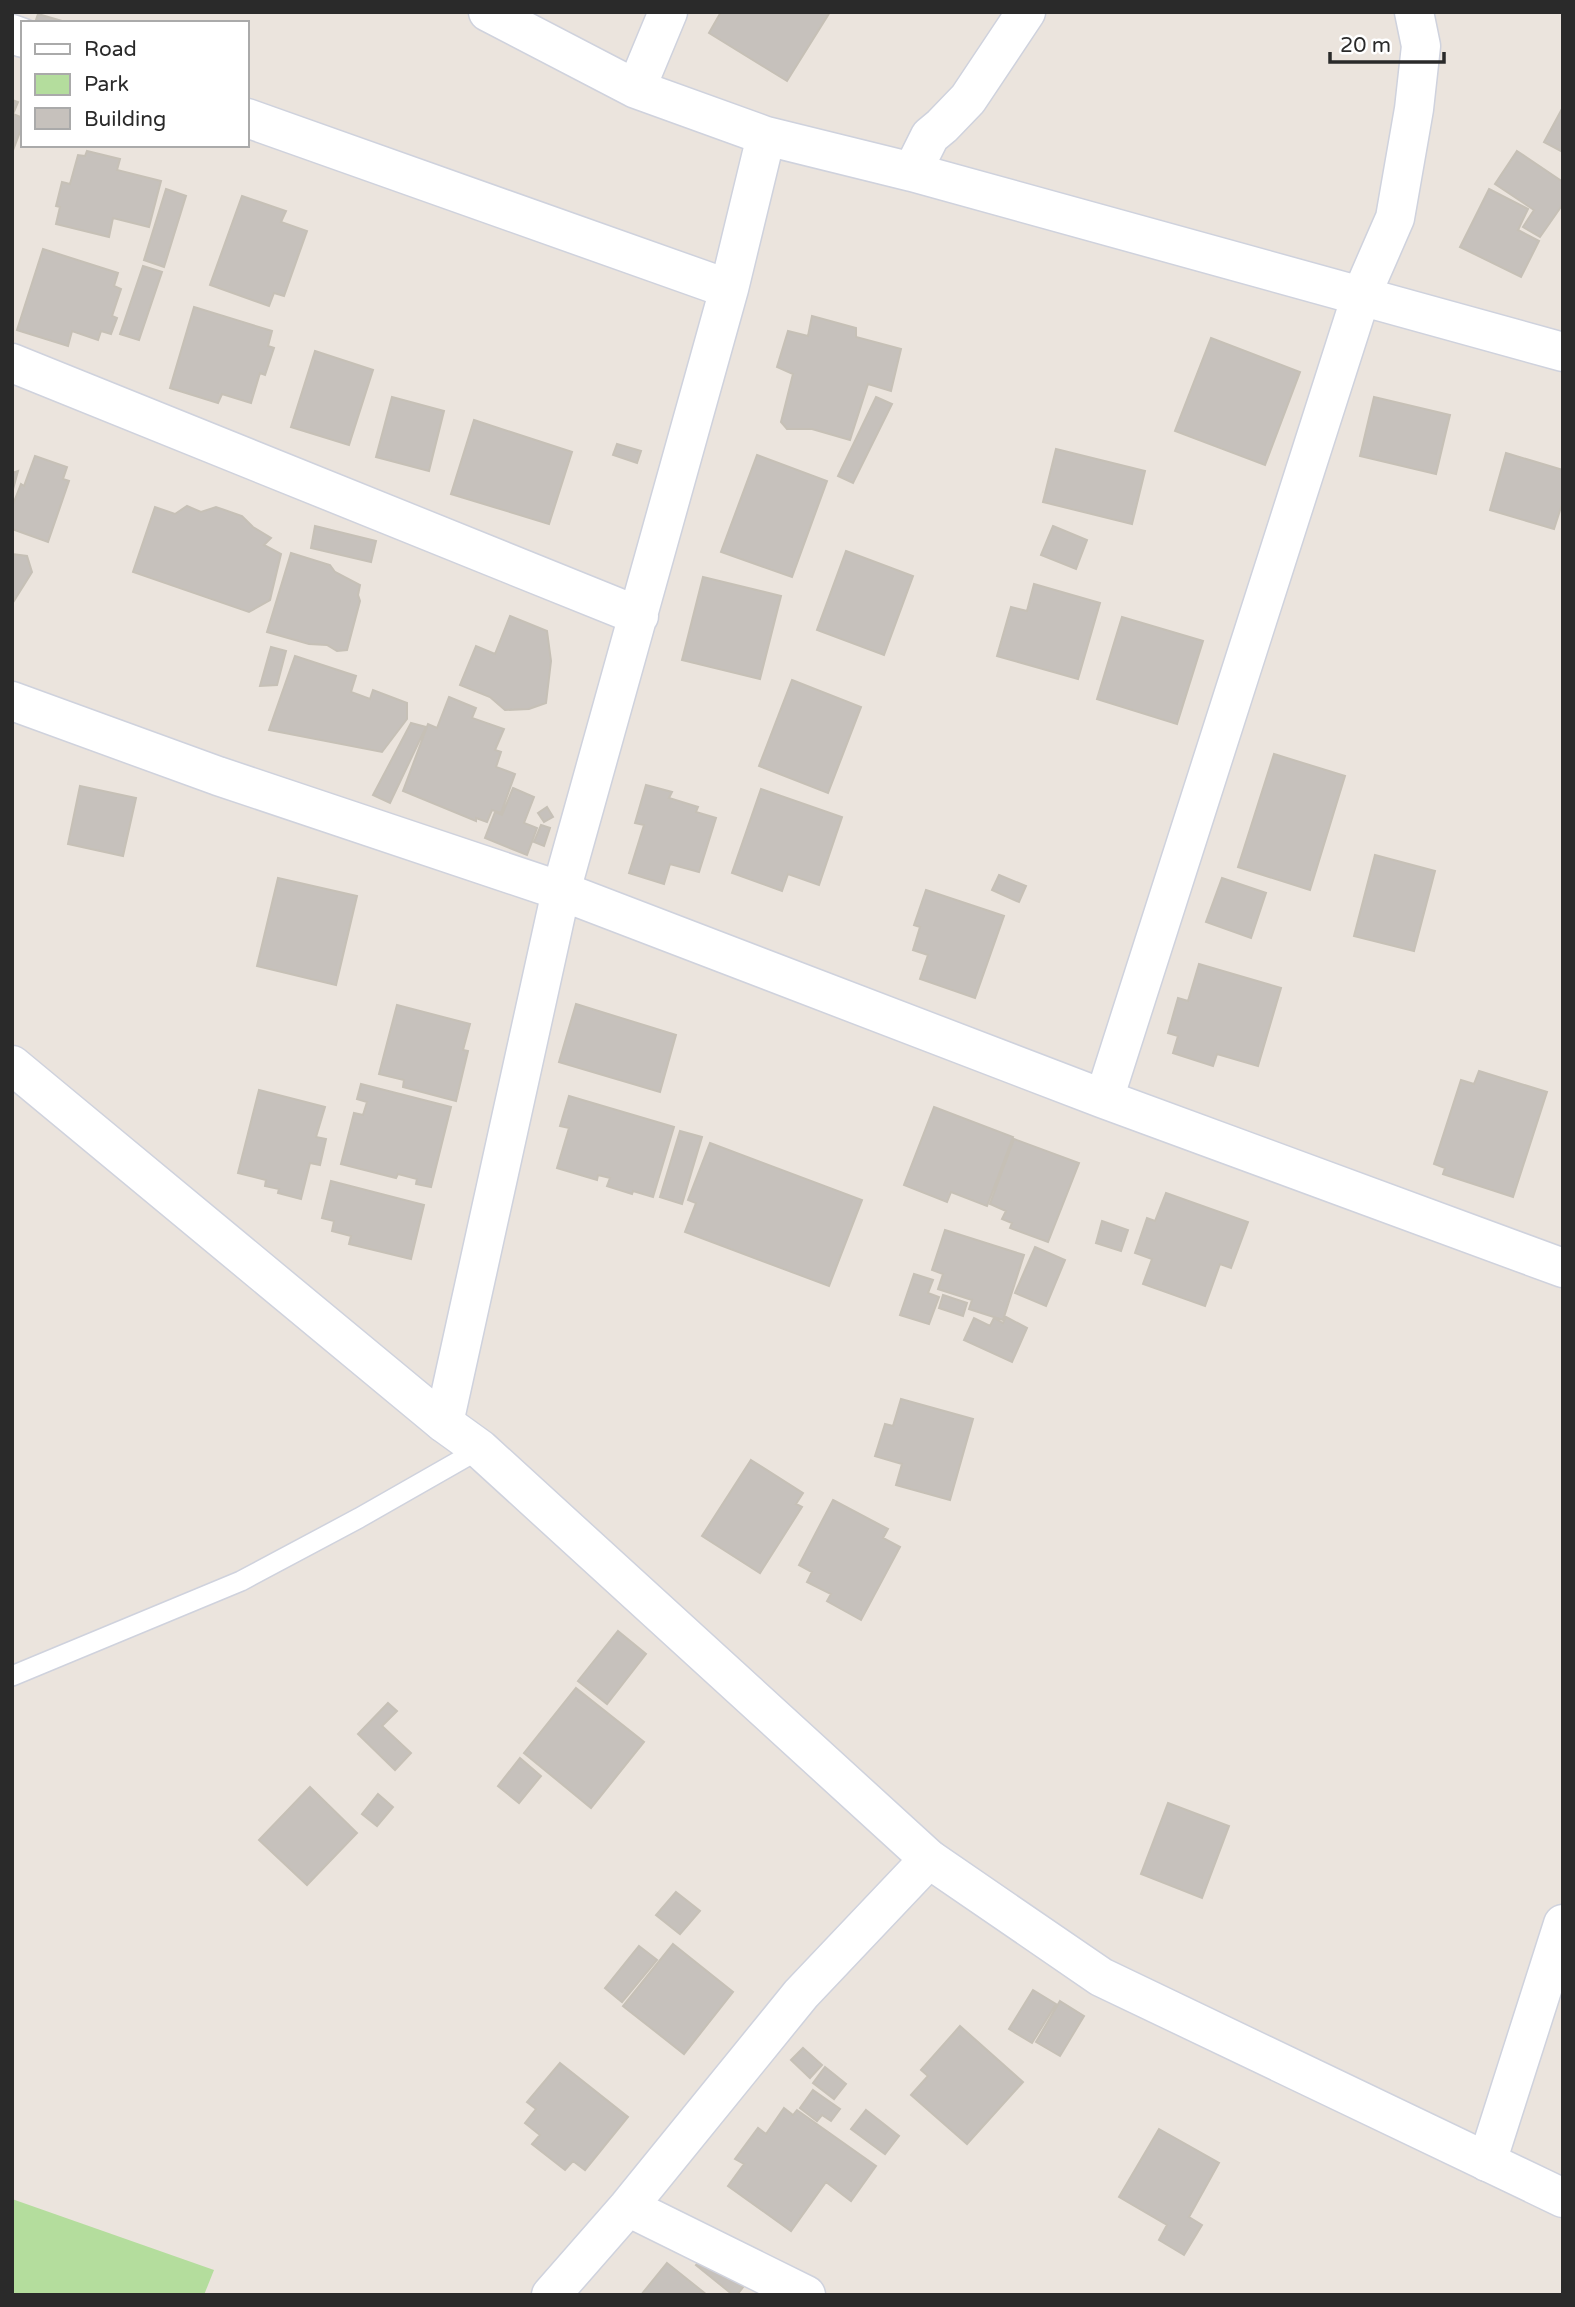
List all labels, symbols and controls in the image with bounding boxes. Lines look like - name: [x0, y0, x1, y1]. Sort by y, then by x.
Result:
- legend: [21, 21, 248, 147]
- scale bar: [1330, 21, 1444, 65]
- text: 20 m: [1340, 33, 1391, 58]
- text: Road: [84, 37, 137, 62]
- text: Park: [84, 72, 129, 97]
- text: Building: [84, 107, 166, 132]

